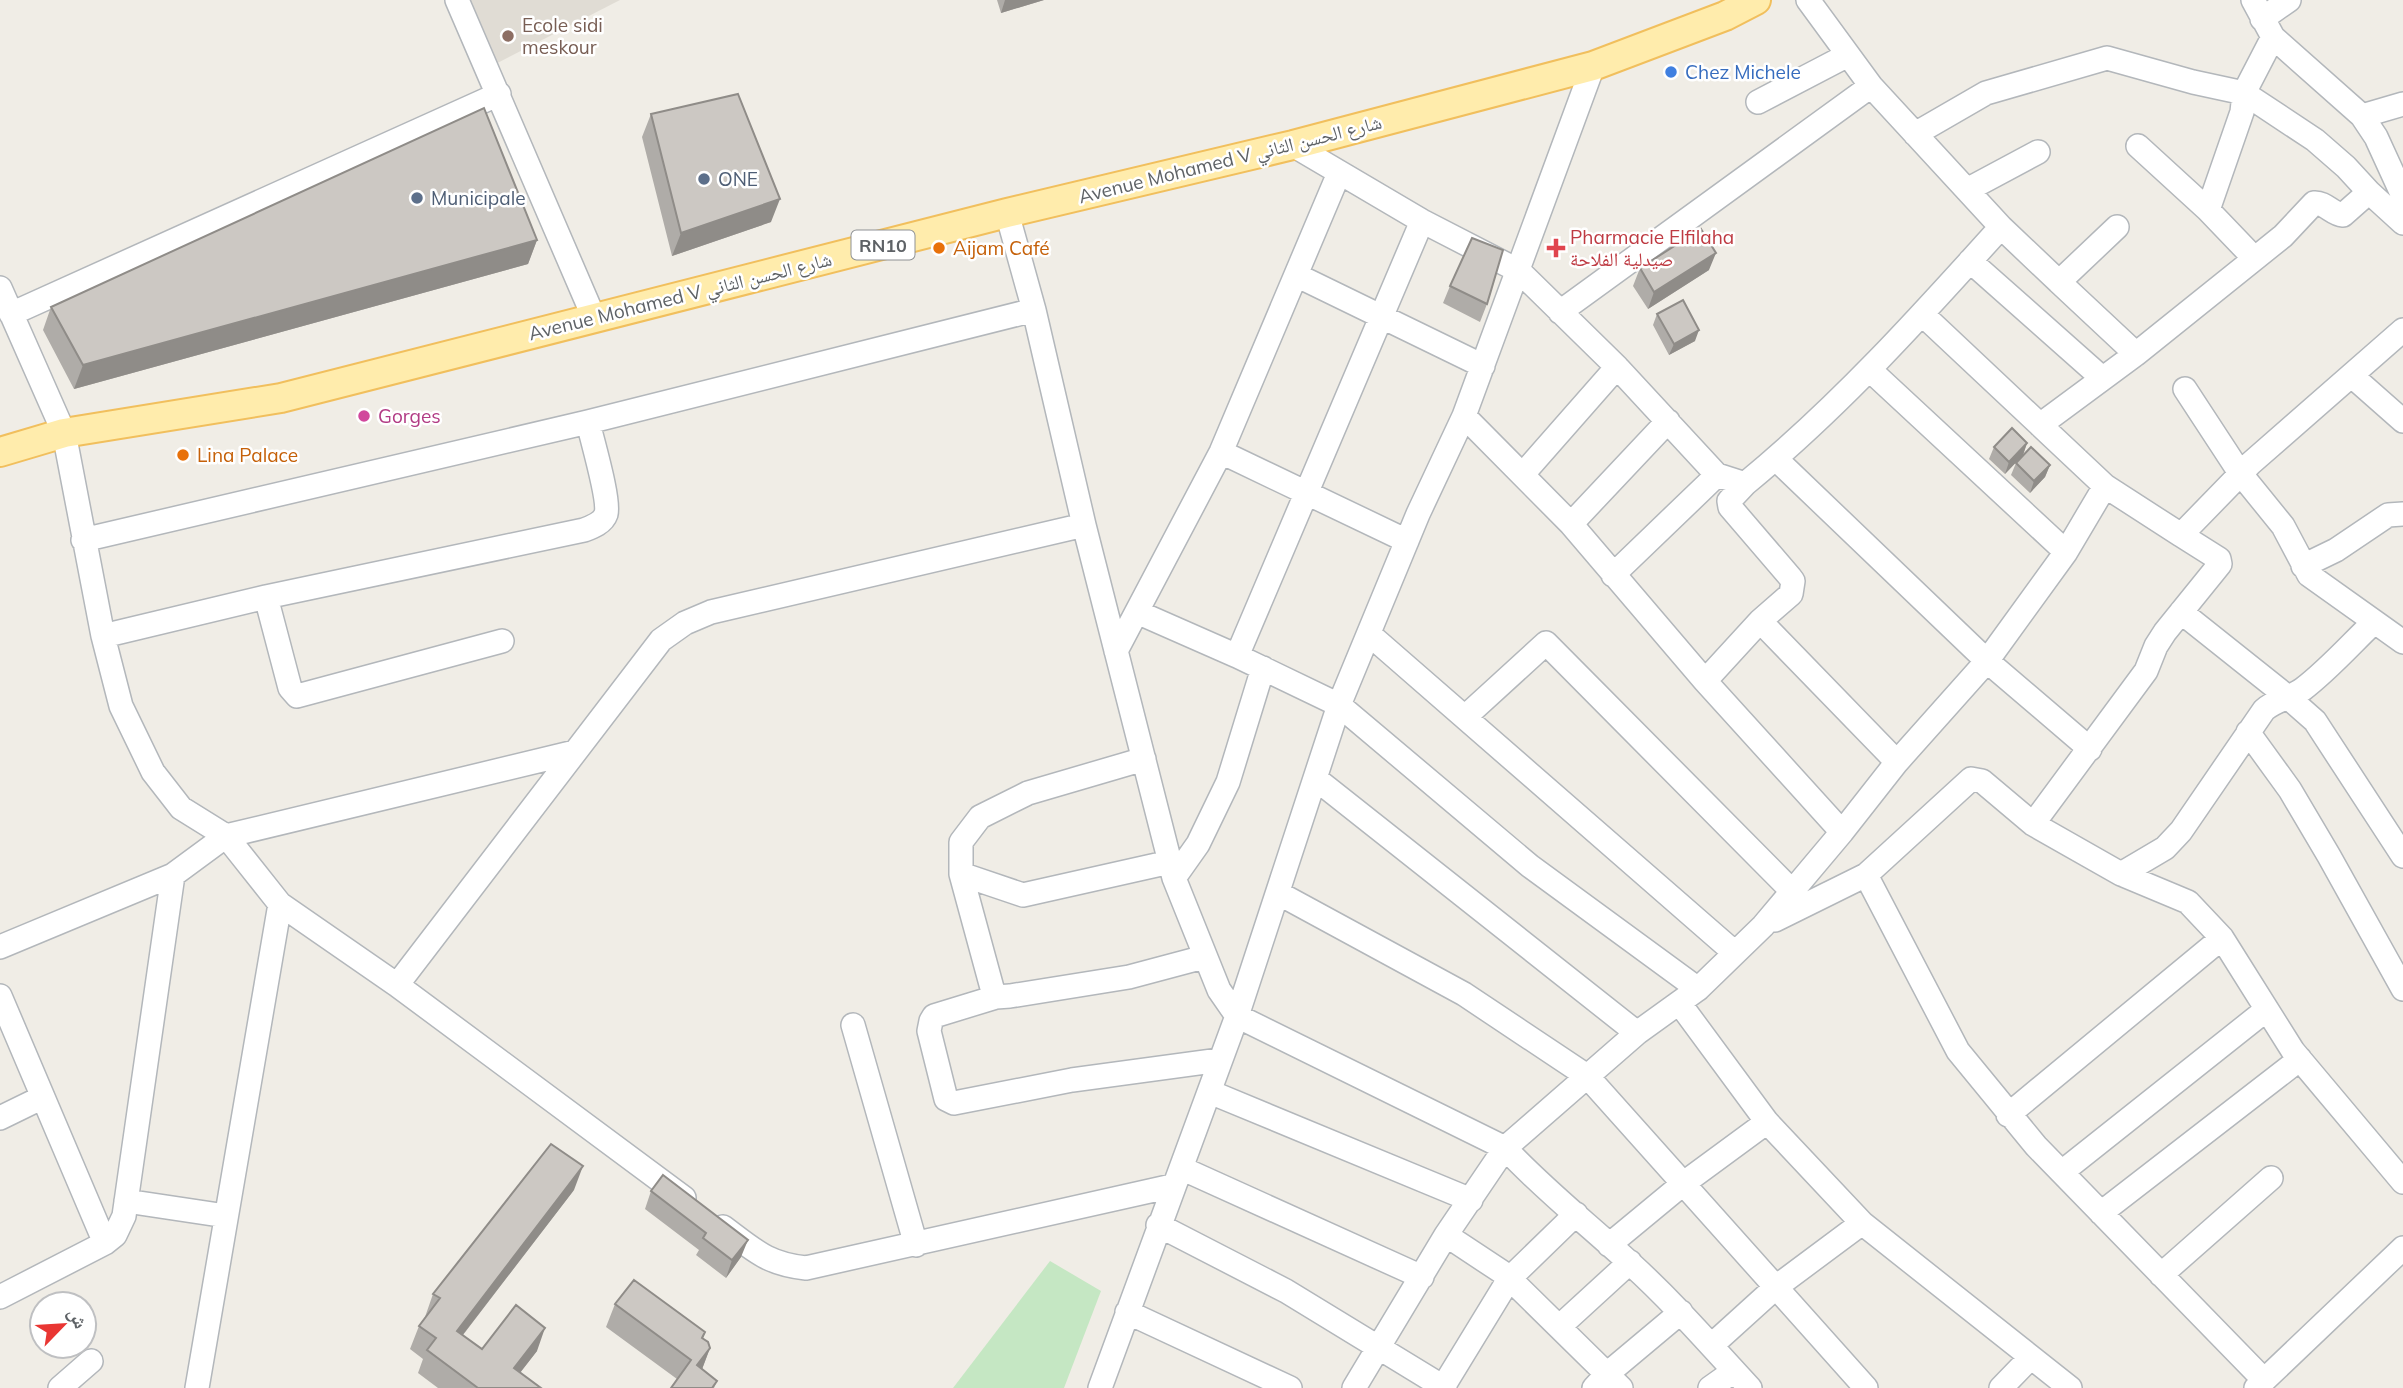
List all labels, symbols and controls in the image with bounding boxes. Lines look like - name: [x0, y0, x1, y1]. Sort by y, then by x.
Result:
- place label: Ecole sidi meskour: [522, 13, 603, 59]
- marker: Ecole sidi meskour: [500, 28, 516, 44]
- place label: Chez Michele: [1685, 60, 1801, 84]
- marker: Chez Michele: [1663, 64, 1679, 80]
- street label: Avenue Mohamed V شارع الحسن الثاني: [1076, 110, 1385, 212]
- place label: ONE: [718, 167, 758, 191]
- marker: ONE: [696, 171, 712, 187]
- place label: Municipale: [431, 186, 526, 210]
- marker: Municipale: [409, 190, 425, 206]
- place label: Pharmacie Elfilaha صيدلية الفلاحة: [1570, 225, 1734, 271]
- road number: RN10: [852, 230, 914, 260]
- place label: Aijam Café: [953, 236, 1050, 260]
- marker: Aijam Café: [931, 240, 947, 256]
- marker: Pharmacie Elfilaha صيدلية الفلاحة: [1548, 240, 1564, 256]
- street label: Avenue Mohamed V شارع الحسن الثاني: [526, 247, 835, 349]
- place label: Gorges: [378, 404, 441, 428]
- marker: Gorges: [356, 408, 372, 424]
- place label: Lina Palace: [197, 443, 298, 467]
- marker: Lina Palace: [175, 447, 191, 463]
- north arrow: [28, 1290, 98, 1360]
- text: ش: [63, 1304, 94, 1332]

